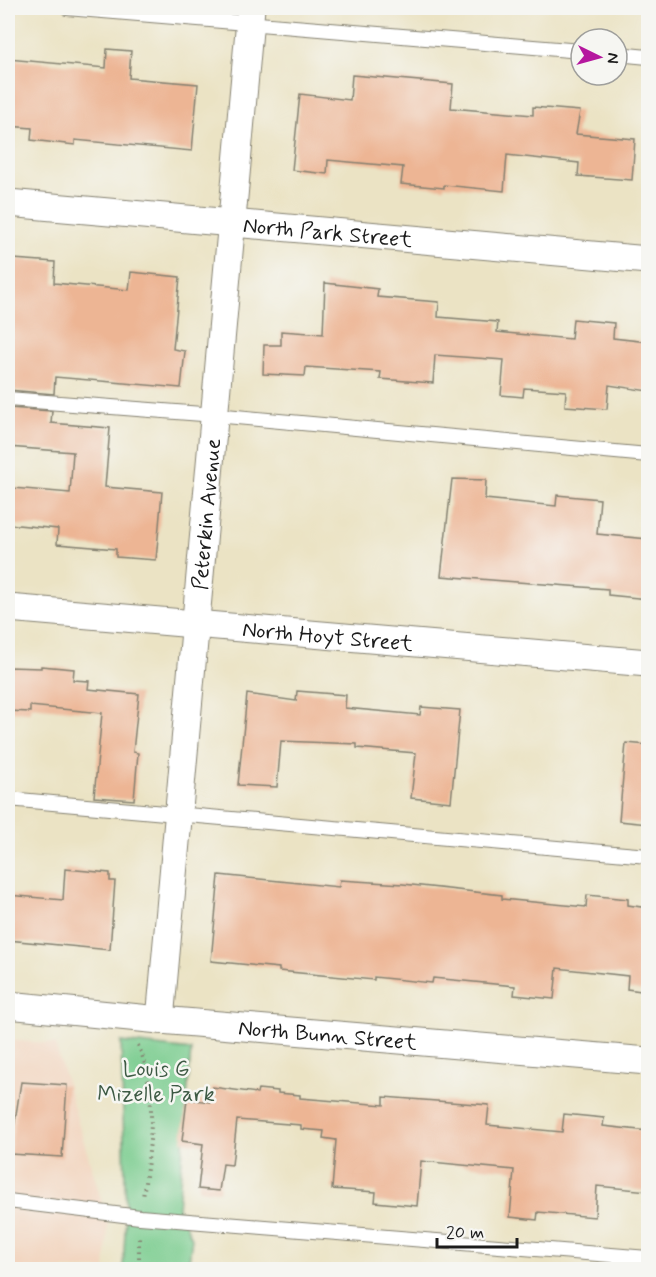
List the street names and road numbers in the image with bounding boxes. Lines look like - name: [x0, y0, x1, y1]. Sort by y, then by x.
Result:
- street label: North Park Street: [242, 212, 413, 255]
- street label: Peterkin Avenue: [187, 437, 228, 591]
- street label: North Hoyt Street: [241, 616, 414, 659]
- street label: North Bunn Street: [237, 1015, 418, 1058]

